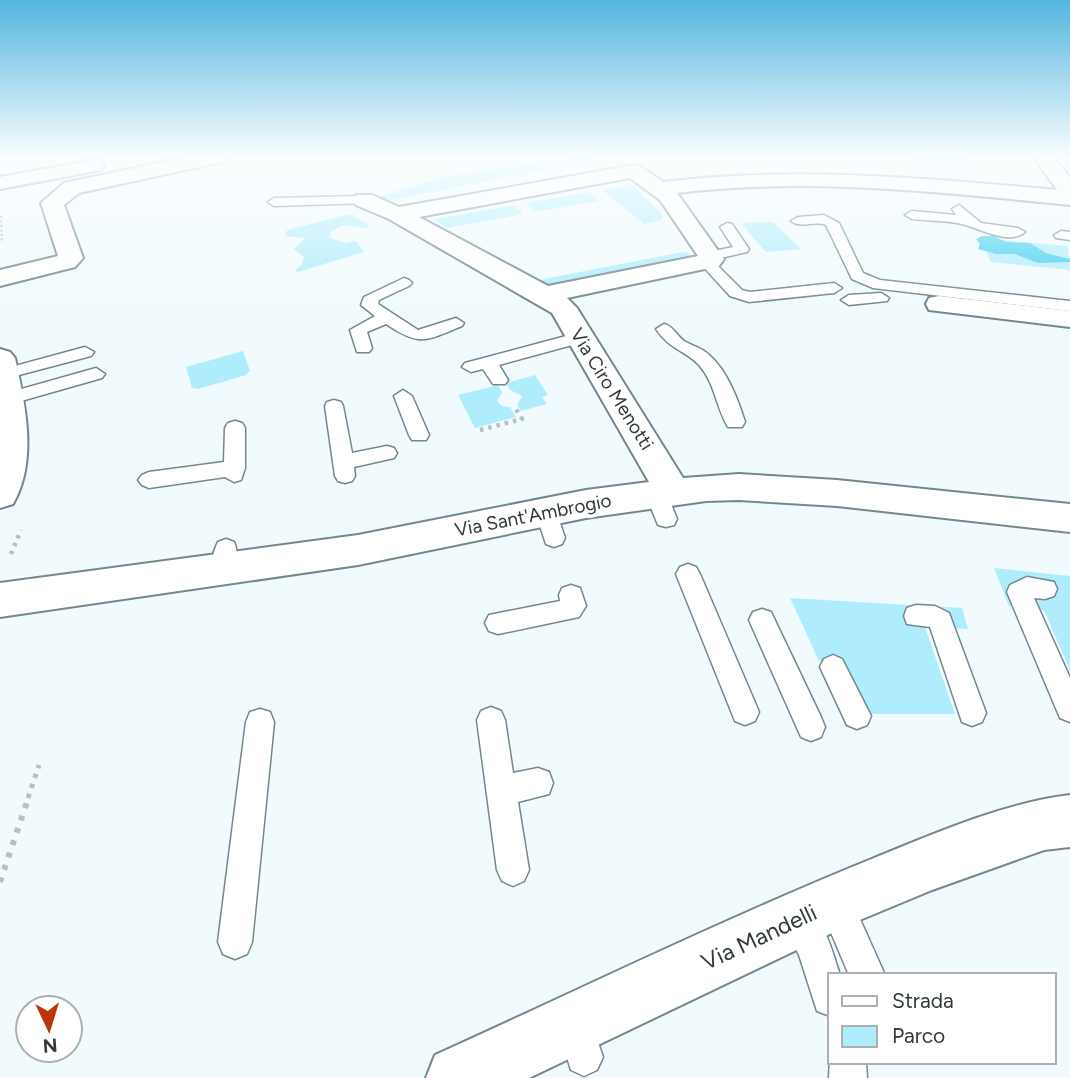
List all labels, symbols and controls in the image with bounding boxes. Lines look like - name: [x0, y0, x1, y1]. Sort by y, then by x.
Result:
- street label: Via Ciro Menotti: [565, 324, 659, 454]
- street label: Via Sant'Ambrogio: [453, 489, 613, 541]
- street label: Via Mandelli: [697, 898, 821, 976]
- legend: [828, 973, 1056, 1064]
- text: Strada: [892, 988, 954, 1013]
- north arrow: [14, 994, 84, 1064]
- text: Parco: [892, 1023, 945, 1048]
- text: N: [42, 1033, 58, 1057]

